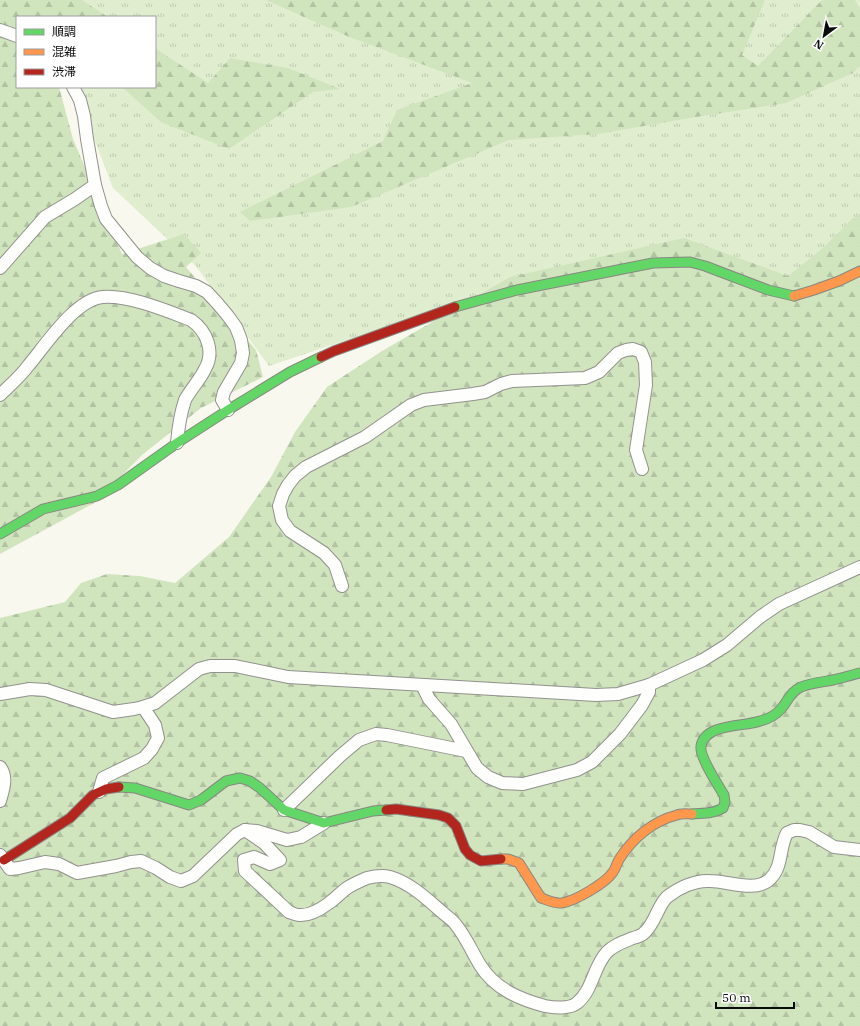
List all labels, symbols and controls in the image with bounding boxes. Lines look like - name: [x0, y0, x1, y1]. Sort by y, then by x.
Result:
- legend: [16, 16, 156, 88]
- north arrow: [804, 16, 844, 56]
- text: 順調: [52, 24, 76, 39]
- text: N: [811, 36, 826, 53]
- text: 混雑: [52, 44, 76, 59]
- text: 渋滞: [52, 64, 76, 79]
- scale bar: [716, 984, 794, 1010]
- text: 50 m: [722, 990, 751, 1005]

